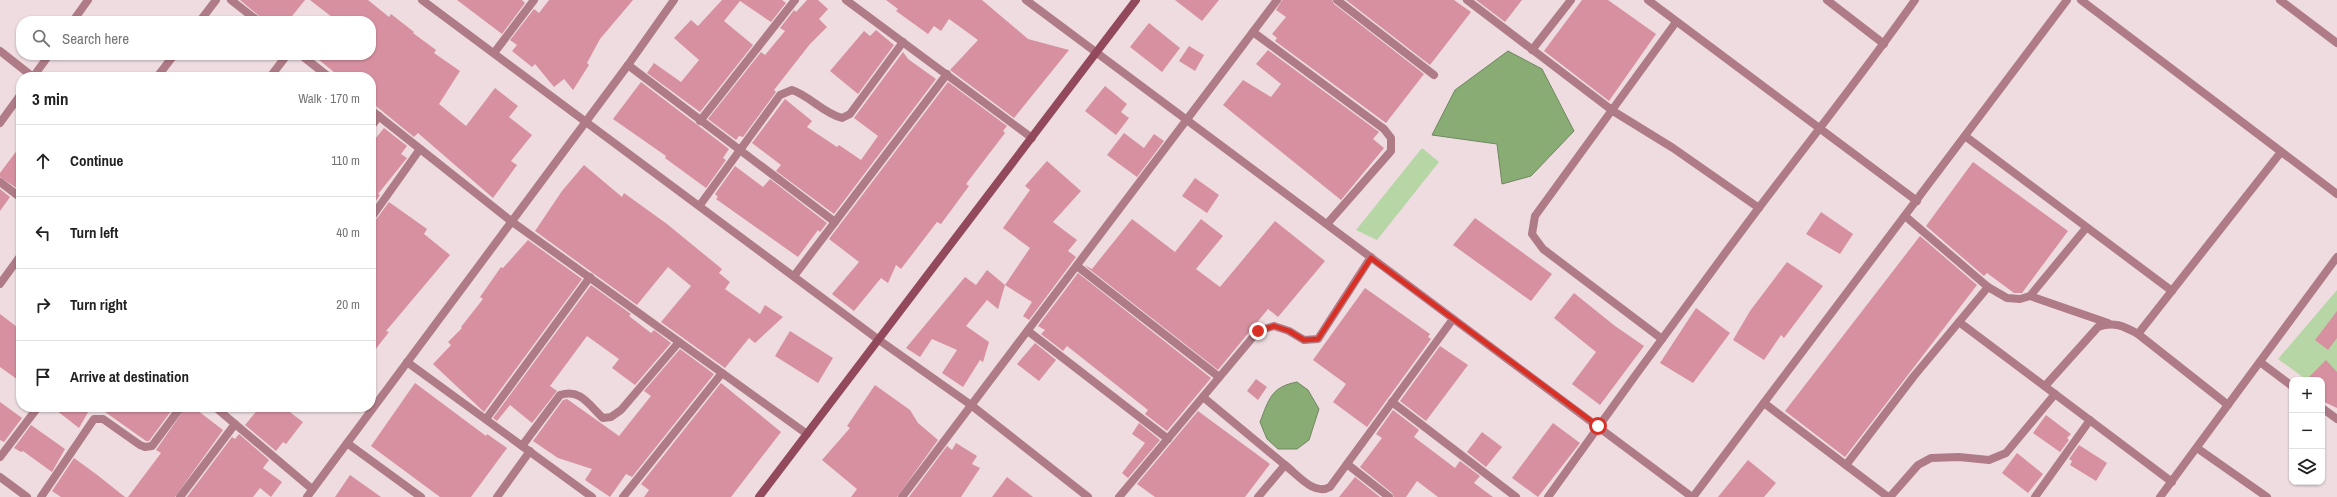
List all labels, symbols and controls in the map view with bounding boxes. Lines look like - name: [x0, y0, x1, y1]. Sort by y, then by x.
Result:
- search box: [16, 16, 376, 60]
- icon: search: [30, 27, 52, 49]
- text: Search here: [62, 28, 129, 49]
- text: 3 min: [32, 87, 68, 110]
- text: Walk · 170 m: [298, 90, 360, 107]
- icon: ahead: [32, 150, 54, 172]
- text: Continue: [70, 150, 123, 171]
- text: 110 m: [331, 152, 360, 169]
- icon: left: [32, 222, 54, 244]
- text: Turn left: [70, 222, 118, 243]
- text: 40 m: [336, 224, 360, 241]
- icon: right: [32, 294, 54, 316]
- text: Turn right: [70, 294, 127, 315]
- text: 20 m: [336, 296, 360, 313]
- route end: [1249, 322, 1267, 340]
- icon: arrive: [32, 366, 54, 388]
- text: Arrive at destination: [70, 366, 189, 387]
- map controls: [2289, 377, 2325, 485]
- button: +: [2289, 377, 2325, 413]
- button: −: [2289, 413, 2325, 449]
- route start: [1589, 417, 1607, 435]
- button: layers: [2289, 449, 2325, 485]

